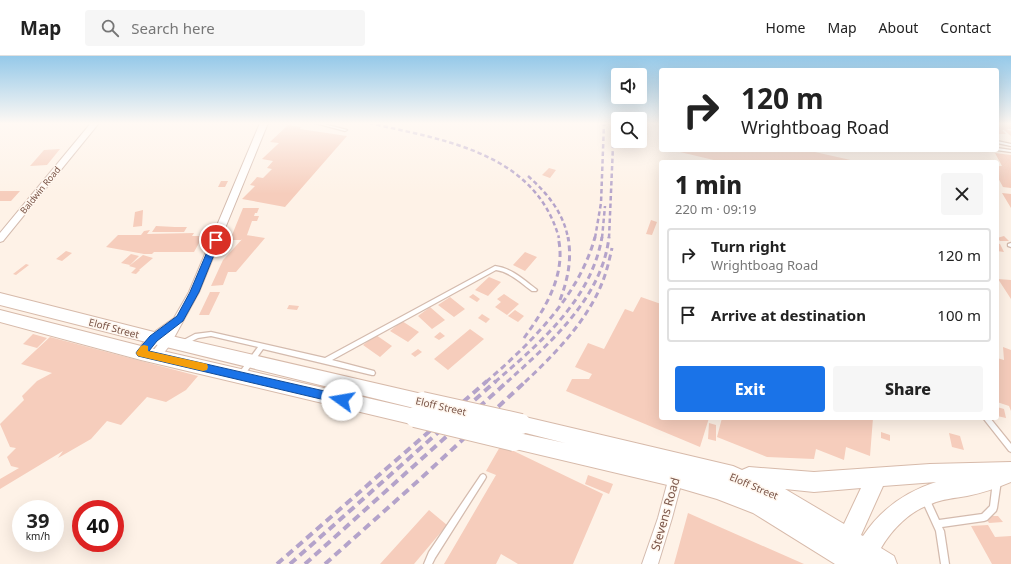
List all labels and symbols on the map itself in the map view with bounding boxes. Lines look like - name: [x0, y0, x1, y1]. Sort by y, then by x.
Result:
- street label: Baldwin Road: [17, 163, 63, 217]
- pin: [199, 223, 233, 257]
- street label: Eloff Street: [87, 315, 141, 342]
- position arrow: [321, 379, 363, 421]
- street label: Eloff Street: [414, 393, 468, 419]
- street label: Eloff Street: [728, 469, 781, 503]
- street label: Stevens Road: [646, 475, 684, 553]
- speed limit sign: 40: [72, 500, 124, 552]

